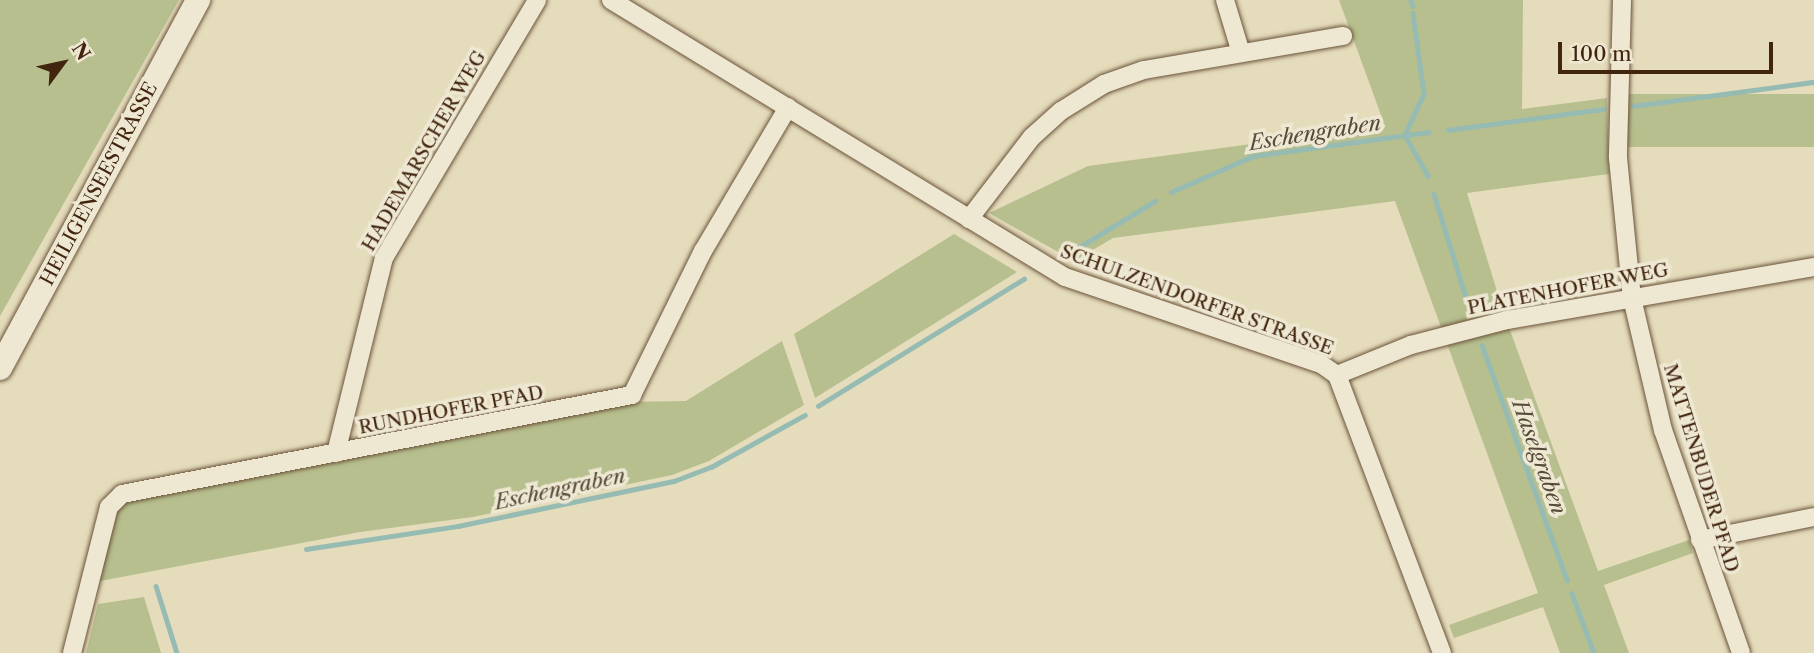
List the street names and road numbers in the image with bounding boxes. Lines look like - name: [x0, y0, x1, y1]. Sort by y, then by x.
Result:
- street label: HADEMARSCHER WEG: [357, 46, 491, 256]
- street label: HEILIGENSEESTRASSE: [36, 78, 162, 290]
- street label: SCHULZENDORFER STRASSE: [1057, 240, 1337, 360]
- street label: PLATENHOFER WEG: [1465, 258, 1671, 320]
- street label: MATTENBUDER PFAD: [1658, 361, 1744, 575]
- street label: RUNDHOFER PFAD: [356, 381, 546, 439]

